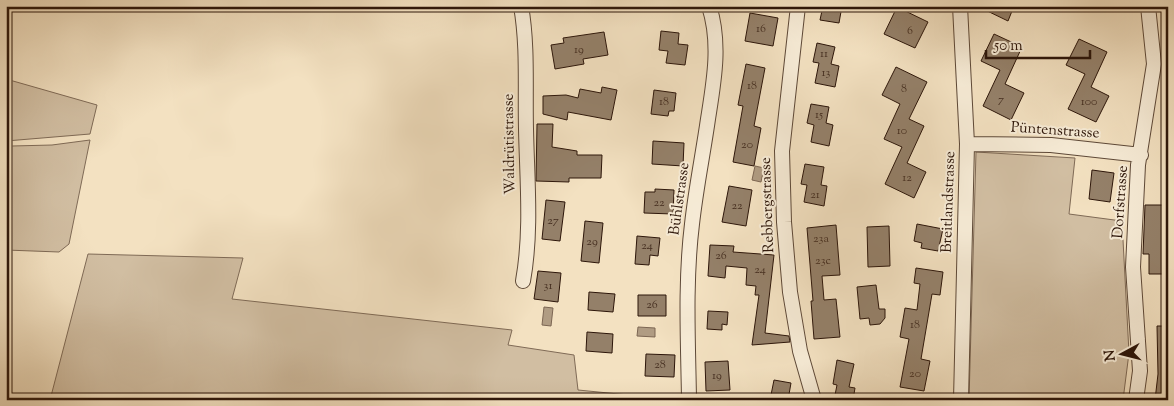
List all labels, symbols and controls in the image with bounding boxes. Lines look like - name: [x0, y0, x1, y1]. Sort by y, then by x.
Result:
- house number: 16: [756, 20, 766, 38]
- house number: 6: [907, 22, 913, 40]
- scale bar: [986, 28, 1090, 60]
- text: 50 m: [993, 36, 1023, 57]
- house number: 19: [574, 41, 584, 59]
- house number: 11: [820, 45, 828, 63]
- house number: 13: [822, 64, 831, 82]
- house number: 18: [747, 77, 757, 95]
- house number: 8: [901, 80, 907, 98]
- house number: 7: [998, 91, 1004, 109]
- street label: Waldrütistrasse: [499, 93, 521, 195]
- house number: 18: [659, 93, 669, 111]
- house number: 100: [1081, 93, 1097, 111]
- house number: 15: [815, 106, 823, 124]
- street label: Püntenstrasse: [1010, 117, 1100, 145]
- house number: 10: [897, 122, 907, 140]
- house number: 20: [741, 136, 753, 154]
- street label: Breitlandstrasse: [937, 151, 961, 253]
- street label: Rebbergstrasse: [756, 157, 780, 253]
- street label: Bühlstrasse: [664, 161, 696, 237]
- street label: Dorfstrasse: [1108, 165, 1134, 239]
- house number: 12: [902, 169, 912, 187]
- house number: 21: [810, 186, 820, 204]
- house number: 22: [653, 194, 665, 212]
- house number: 22: [731, 197, 743, 215]
- house number: 27: [547, 212, 559, 230]
- house number: 23a: [813, 230, 829, 248]
- house number: 29: [586, 233, 598, 251]
- house number: 24: [641, 237, 653, 255]
- house number: 26: [715, 247, 727, 265]
- house number: 23c: [815, 252, 831, 270]
- house number: 24: [754, 261, 766, 279]
- house number: 31: [544, 277, 552, 295]
- house number: 26: [646, 296, 658, 314]
- house number: 18: [910, 316, 920, 334]
- north arrow: [1096, 328, 1146, 378]
- text: N: [1100, 349, 1122, 362]
- house number: 28: [654, 356, 666, 374]
- house number: 20: [909, 365, 921, 383]
- house number: 19: [712, 367, 722, 385]

